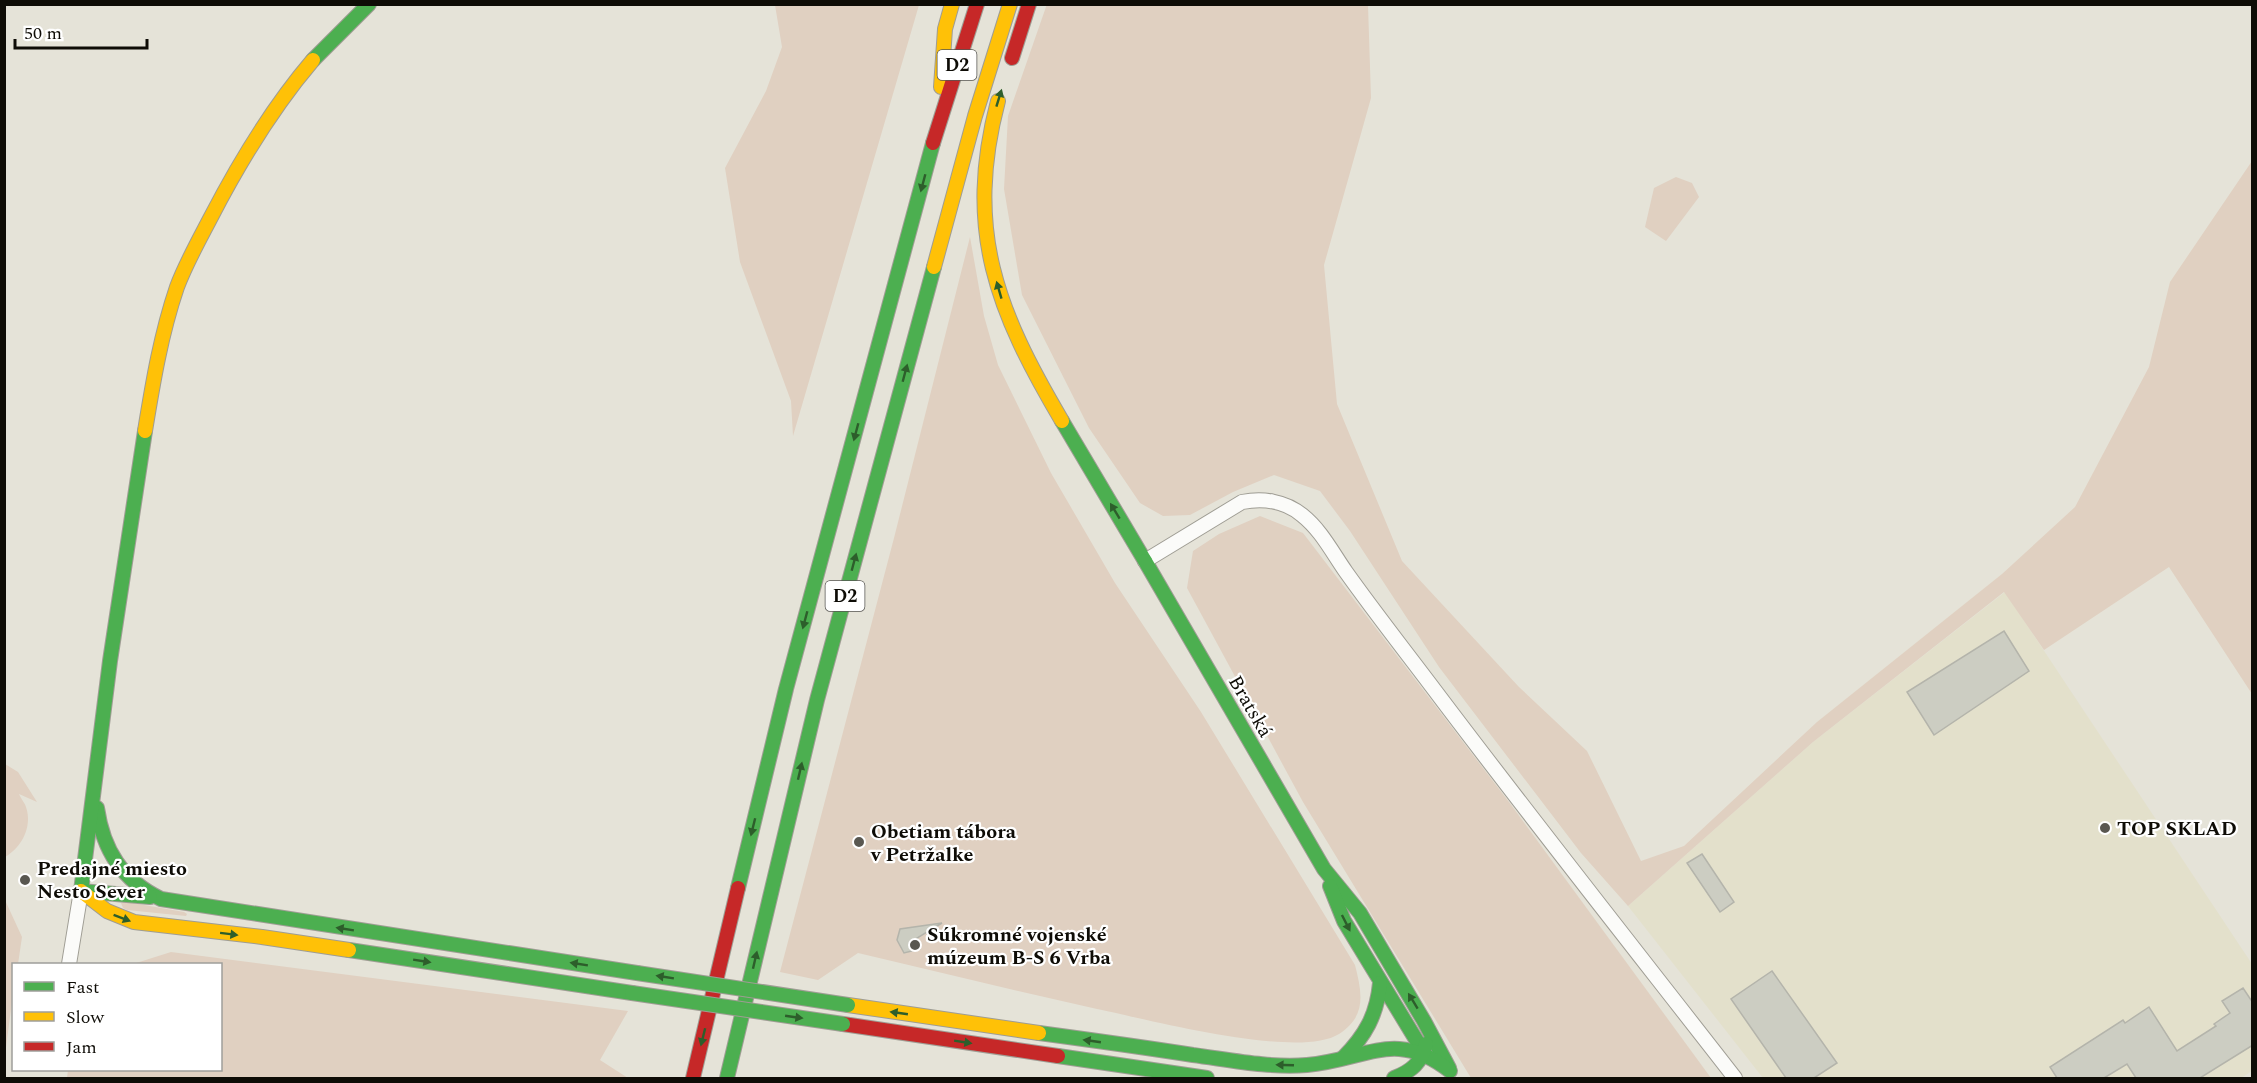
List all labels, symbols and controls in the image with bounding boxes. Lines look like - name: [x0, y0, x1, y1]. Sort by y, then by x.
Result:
- scale bar: [15, 12, 147, 50]
- text: 50 m: [24, 20, 62, 47]
- road number: D2: [938, 50, 976, 80]
- one-way arrow: [995, 89, 1004, 107]
- one-way arrow: [918, 174, 927, 192]
- one-way arrow: [994, 281, 1003, 299]
- one-way arrow: [901, 364, 911, 383]
- one-way arrow: [850, 423, 860, 441]
- one-way arrow: [1110, 502, 1120, 519]
- one-way arrow: [850, 552, 860, 571]
- road number: D2: [826, 581, 864, 611]
- one-way arrow: [800, 611, 809, 629]
- street label: Bratská: [1220, 670, 1280, 743]
- one-way arrow: [796, 761, 805, 780]
- place label: TOP SKLAD: [2117, 814, 2237, 844]
- place label: Obetiam tábora v Petržalke: [870, 817, 1017, 870]
- one-way arrow: [748, 818, 758, 836]
- marker: TOP SKLAD: [2098, 821, 2112, 835]
- marker: Obetiam tábora v Petržalke: [852, 835, 866, 849]
- place label: Predajné miesto Nesto Sever: [37, 854, 187, 907]
- marker: Predajné miesto Nesto Sever: [18, 873, 32, 887]
- one-way arrow: [114, 913, 132, 923]
- one-way arrow: [1341, 915, 1351, 932]
- place label: Súkromné vojenské múzeum B-S 6 Vrba: [927, 920, 1112, 973]
- one-way arrow: [335, 924, 354, 933]
- one-way arrow: [220, 929, 239, 938]
- marker: Súkromné vojenské múzeum B-S 6 Vrba: [908, 938, 922, 952]
- one-way arrow: [750, 951, 760, 970]
- one-way arrow: [413, 957, 432, 966]
- one-way arrow: [570, 960, 589, 969]
- legend: [12, 963, 222, 1071]
- one-way arrow: [656, 973, 675, 982]
- text: Fast: [66, 974, 99, 1001]
- one-way arrow: [1407, 993, 1418, 1009]
- text: Slow: [66, 1004, 105, 1031]
- one-way arrow: [889, 1008, 908, 1017]
- one-way arrow: [785, 1013, 804, 1022]
- one-way arrow: [697, 1028, 707, 1046]
- text: Jam: [66, 1034, 97, 1061]
- one-way arrow: [1082, 1037, 1101, 1046]
- one-way arrow: [954, 1038, 973, 1047]
- one-way arrow: [1275, 1060, 1294, 1070]

